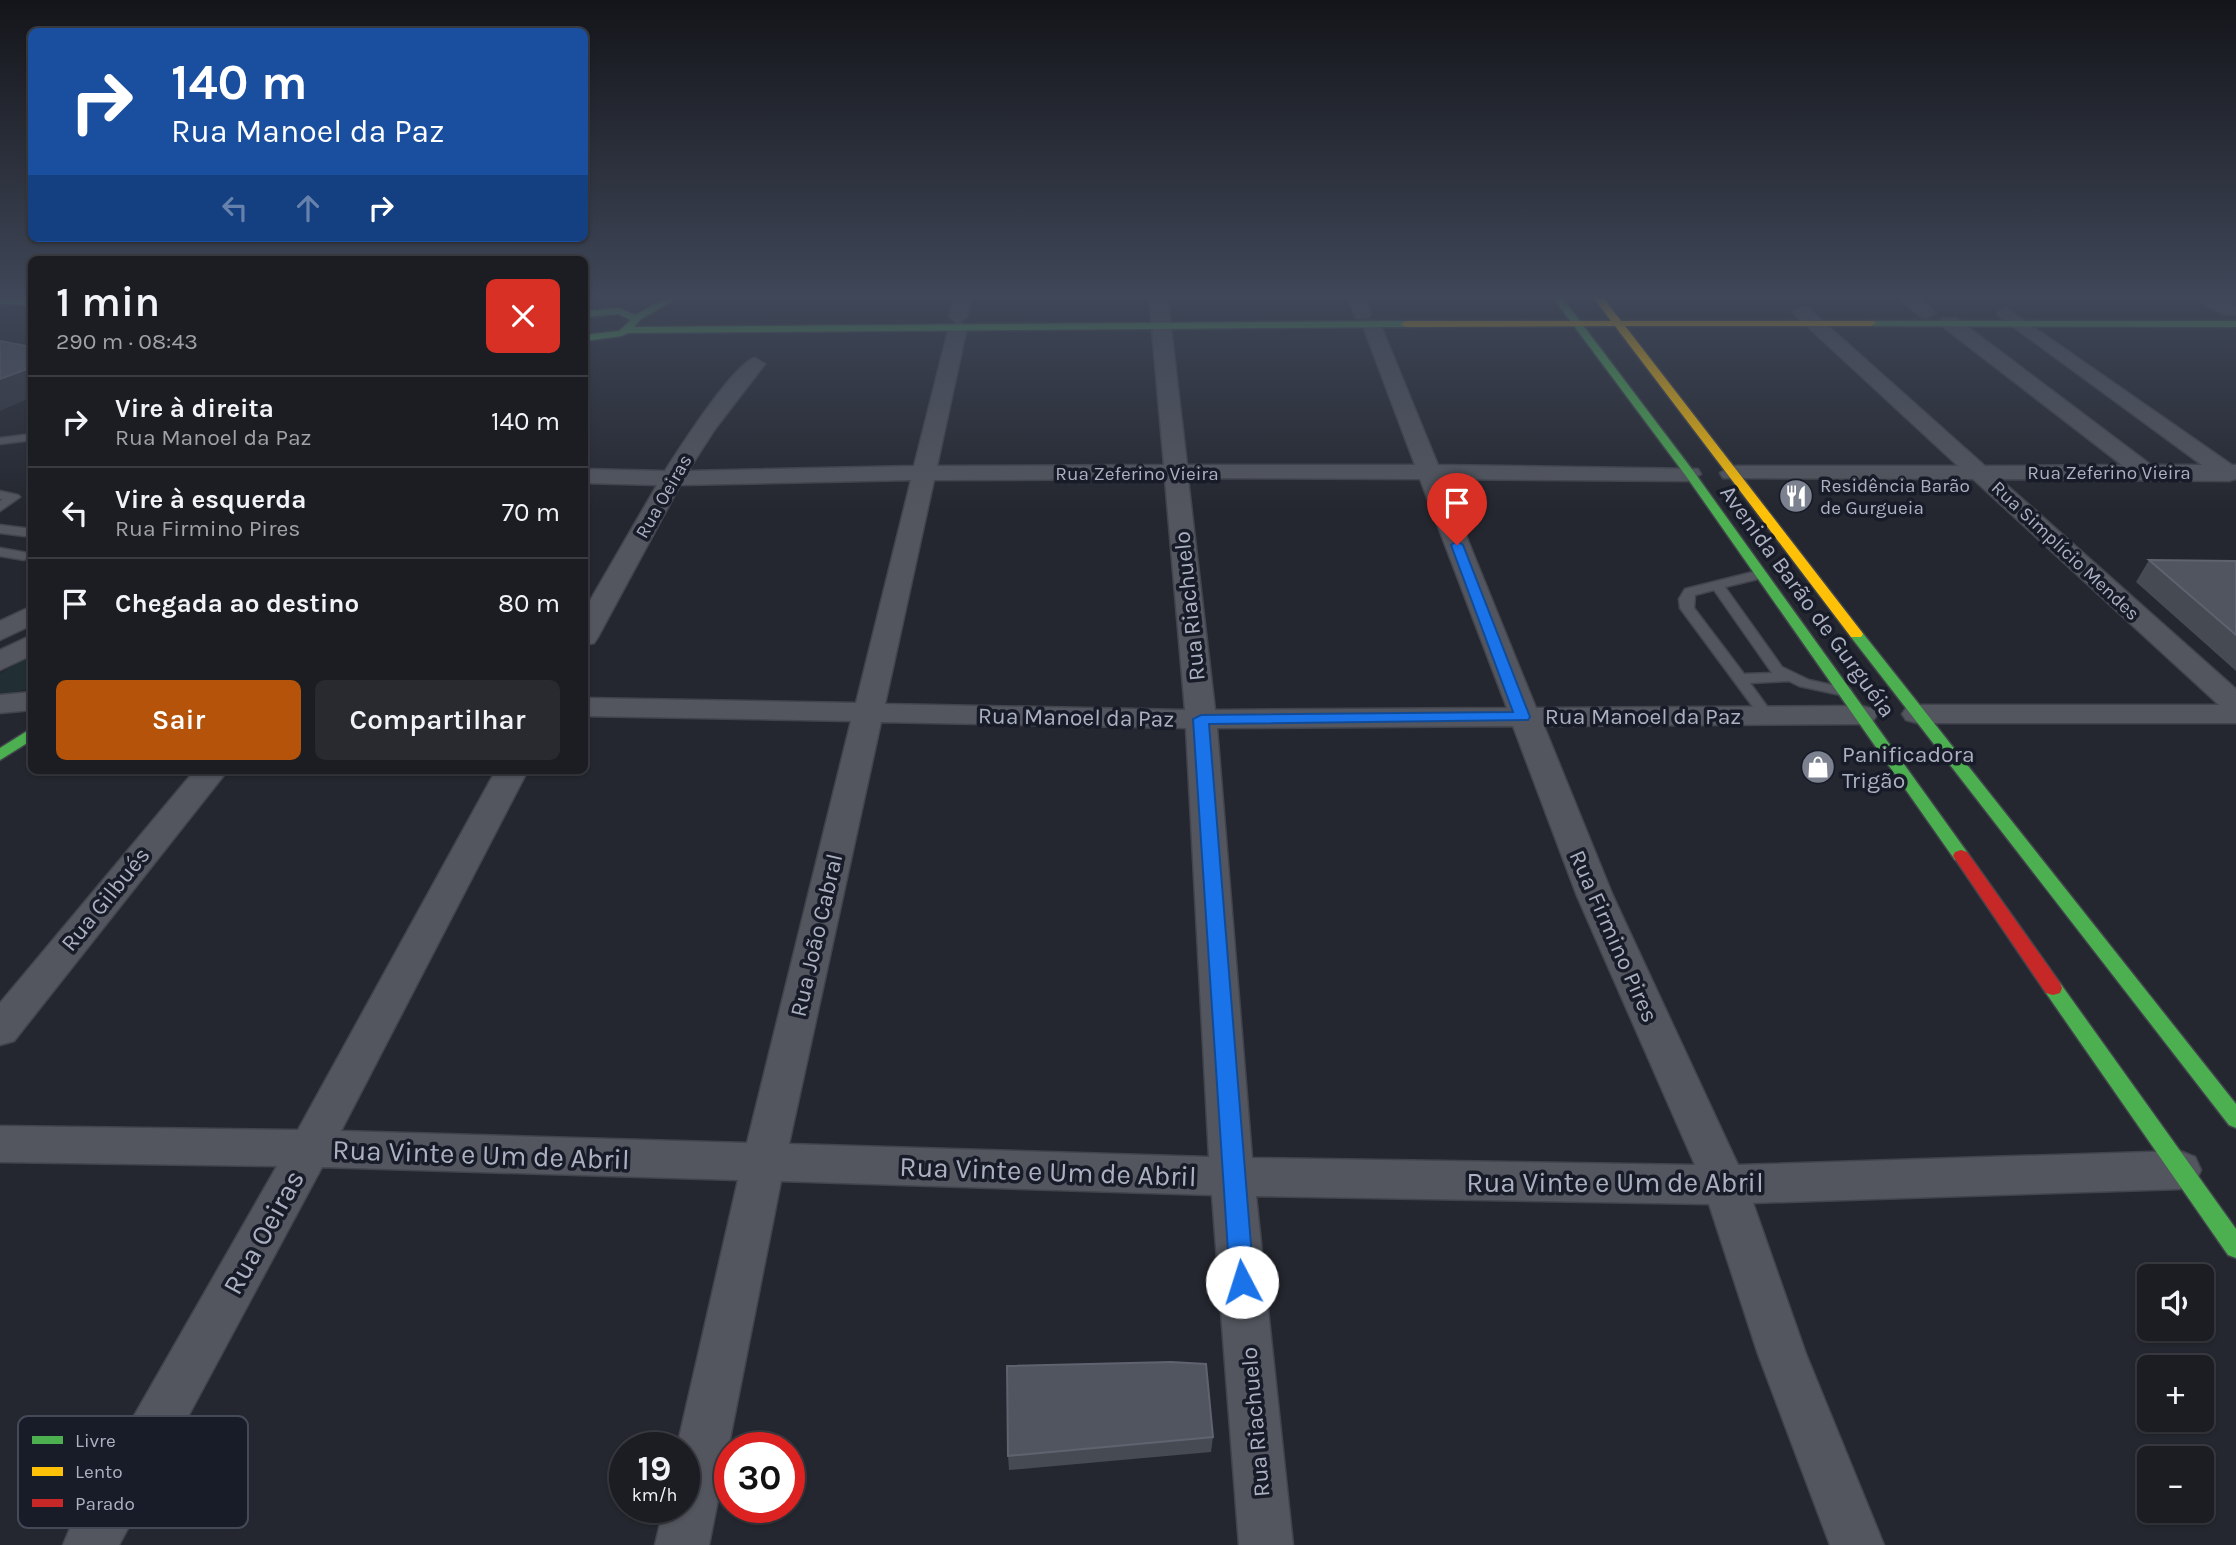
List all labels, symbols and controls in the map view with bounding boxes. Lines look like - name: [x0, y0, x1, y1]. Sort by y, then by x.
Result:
- text: 140 m: [171, 54, 308, 111]
- icon: right: [56, 56, 147, 147]
- text: Rua Manoel da Paz: [171, 113, 444, 150]
- icon: left: [216, 189, 254, 227]
- icon: ahead: [289, 189, 327, 227]
- icon: right: [362, 189, 400, 227]
- text: 1 min: [56, 277, 160, 327]
- button: close: [486, 279, 560, 353]
- text: 290 m · 08:43: [56, 328, 198, 355]
- text: Vire à direita: [115, 393, 274, 424]
- icon: right: [56, 403, 94, 441]
- text: 140 m: [491, 406, 560, 437]
- text: Rua Manoel da Paz: [115, 424, 312, 451]
- street label: Rua Oeiras: [631, 451, 697, 542]
- street label: Rua Zeferino Vieira: [2027, 462, 2191, 484]
- street label: Rua Zeferino Vieira: [1055, 463, 1219, 485]
- pin: [1427, 473, 1487, 545]
- place label: Residência Barão de Gurgueia: [1820, 475, 1970, 519]
- restaurant icon: Residência Barão de Gurgueia: [1777, 477, 1815, 515]
- street label: Rua Simplício Mendes: [1987, 477, 2144, 625]
- street label: Avenida Barão de Gurguéia: [1714, 480, 1901, 723]
- text: Vire à esquerda: [115, 484, 306, 515]
- icon: arrive: [1438, 484, 1476, 522]
- icon: left: [56, 494, 94, 532]
- text: 70 m: [502, 497, 560, 528]
- text: Rua Firmino Pires: [115, 515, 300, 542]
- street label: Rua Riachuelo: [1168, 530, 1211, 682]
- icon: arrive: [56, 585, 94, 623]
- text: Chegada ao destino: [115, 588, 359, 619]
- text: 80 m: [498, 588, 560, 619]
- button: Sair: [56, 680, 301, 760]
- button: Compartilhar: [315, 680, 560, 760]
- street label: Rua Manoel da Paz: [978, 702, 1174, 733]
- street label: Rua Manoel da Paz: [1545, 703, 1741, 730]
- place label: Panificadora Trigão: [1842, 741, 1975, 794]
- shop icon: Panificadora Trigão: [1799, 748, 1837, 786]
- street label: Rua Gilbués: [55, 842, 155, 957]
- street label: Rua Firmino Pires: [1563, 846, 1664, 1026]
- street label: Rua João Cabral: [785, 851, 848, 1019]
- street label: Rua Vinte e Um de Abril: [332, 1133, 630, 1176]
- street label: Rua Vinte e Um de Abril: [899, 1150, 1197, 1193]
- street label: Rua Oeiras: [216, 1164, 311, 1300]
- street label: Rua Vinte e Um de Abril: [1466, 1166, 1764, 1199]
- position arrow: [1205, 1245, 1279, 1319]
- map controls: [2137, 1264, 2214, 1523]
- button: sound: [2137, 1264, 2214, 1341]
- street label: Rua Riachuelo: [1236, 1346, 1275, 1498]
- button: +: [2137, 1355, 2214, 1432]
- legend: [18, 1416, 248, 1528]
- text: Livre: [75, 1430, 116, 1452]
- speed limit sign: 30: [714, 1432, 805, 1523]
- button: −: [2137, 1446, 2214, 1523]
- text: 19: [638, 1448, 671, 1489]
- text: Lento: [75, 1461, 123, 1483]
- text: km/h: [632, 1484, 677, 1506]
- text: Parado: [75, 1493, 135, 1515]

